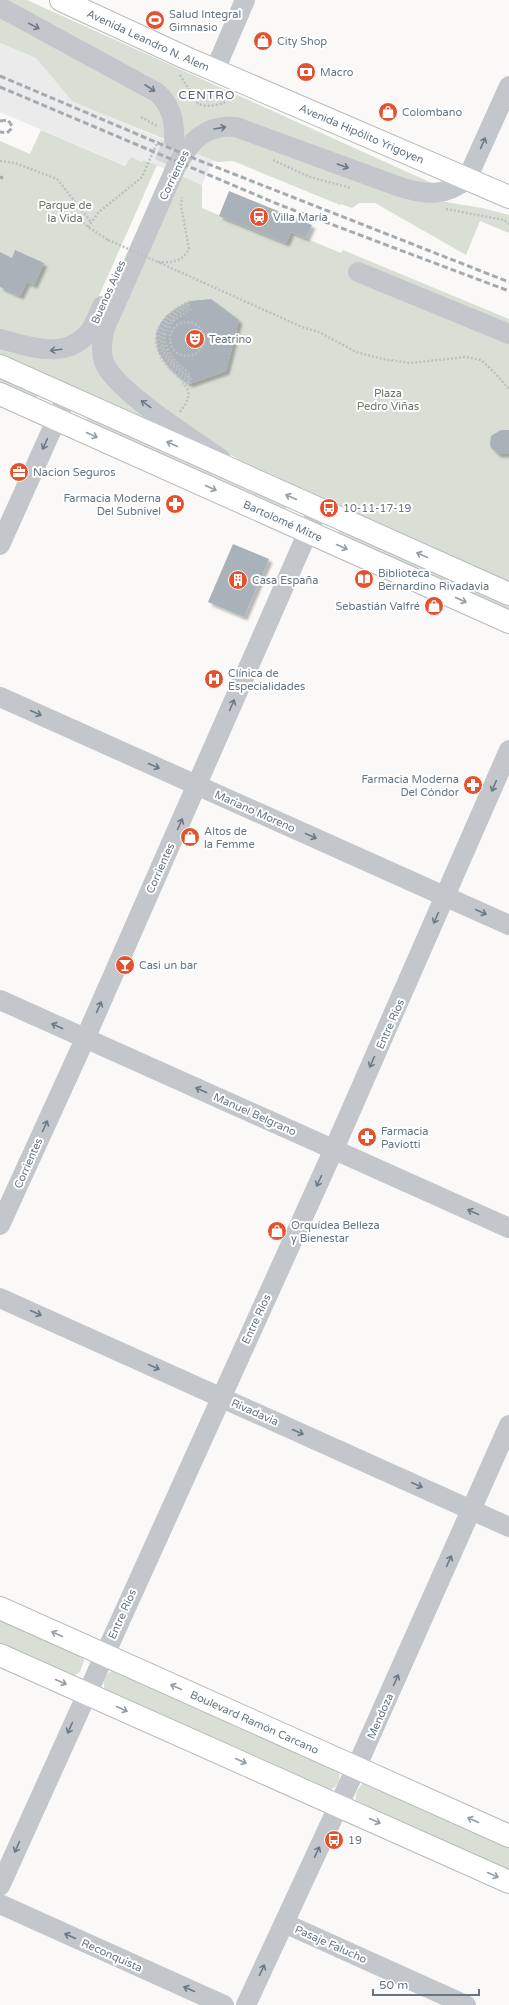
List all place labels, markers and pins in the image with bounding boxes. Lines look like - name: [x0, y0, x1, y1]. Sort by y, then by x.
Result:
- place label: Salud Integral Gimnasio: [169, 8, 241, 34]
- sports icon: Salud Integral Gimnasio: [144, 9, 166, 31]
- shop icon: City Shop: [252, 30, 274, 52]
- place label: City Shop: [277, 35, 327, 48]
- bank icon: Macro: [295, 61, 317, 83]
- place label: Macro: [320, 66, 354, 79]
- shop icon: Colombano: [377, 101, 399, 123]
- place label: Colombano: [402, 106, 463, 119]
- station icon: Villa María: [248, 206, 270, 228]
- place label: Villa María: [273, 211, 328, 224]
- theatre icon: Teatrino: [184, 328, 206, 350]
- place label: Teatrino: [209, 333, 252, 346]
- office icon: Nacion Seguros: [8, 461, 30, 483]
- place label: Nacion Seguros: [33, 466, 116, 479]
- place label: Farmacia Moderna Del Subnivel: [63, 492, 161, 518]
- pharmacy icon: Farmacia Moderna Del Subnivel: [164, 493, 186, 515]
- bus stop icon: 10-11-17-19: [318, 497, 340, 519]
- place label: 10-11-17-19: [343, 502, 412, 515]
- place label: Biblioteca Bernardino Rivadavia: [378, 567, 489, 593]
- library icon: Biblioteca Bernardino Rivadavia: [353, 568, 375, 590]
- building icon: Casa España: [227, 569, 249, 591]
- place label: Casa España: [252, 574, 318, 587]
- shop icon: Sebastián Valfré: [423, 595, 445, 617]
- place label: Sebastián Valfré: [336, 600, 420, 613]
- place label: Clínica de Especialidades: [228, 667, 305, 693]
- hospital icon: Clínica de Especialidades: [203, 668, 225, 690]
- place label: Farmacia Moderna Del Cóndor: [361, 773, 460, 799]
- pharmacy icon: Farmacia Moderna Del Cóndor: [462, 774, 484, 796]
- place label: Altos de la Femme: [204, 825, 255, 851]
- shop icon: Altos de la Femme: [179, 826, 201, 848]
- bar icon: Casi un bar: [114, 954, 136, 976]
- place label: Casi un bar: [139, 959, 198, 972]
- place label: Farmacia Paviotti: [381, 1125, 428, 1151]
- pharmacy icon: Farmacia Paviotti: [356, 1126, 378, 1148]
- place label: Orquídea Belleza y Bienestar: [291, 1219, 380, 1245]
- shop icon: Orquídea Belleza y Bienestar: [266, 1220, 288, 1242]
- bus stop icon: 19: [323, 1829, 345, 1851]
- place label: 19: [348, 1834, 362, 1847]

